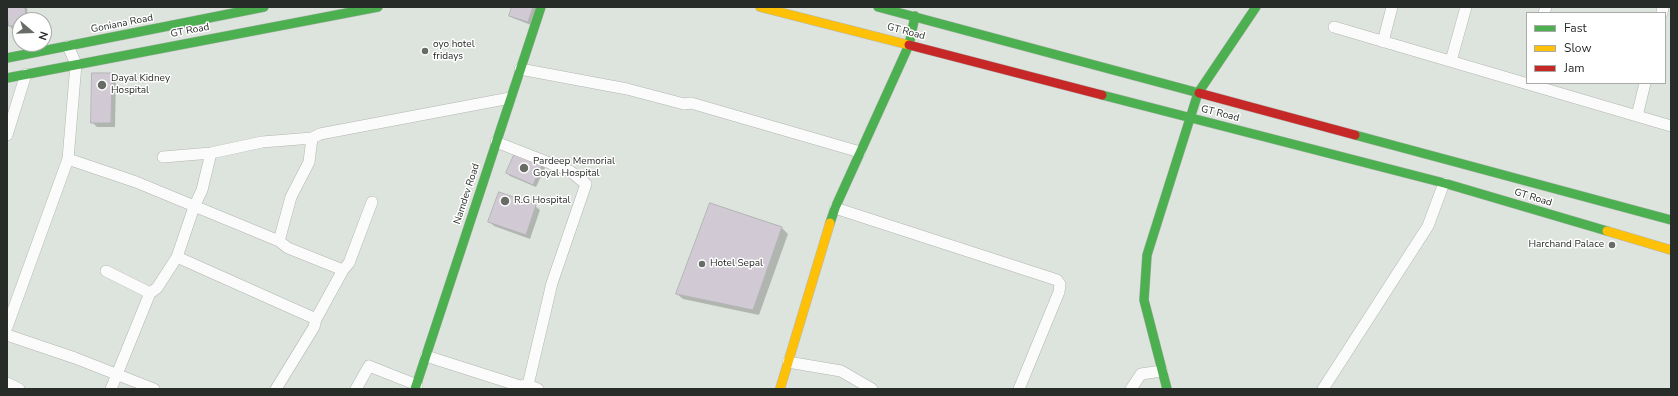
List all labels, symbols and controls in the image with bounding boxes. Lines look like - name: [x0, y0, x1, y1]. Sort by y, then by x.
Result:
- north arrow: [12, 12, 52, 52]
- street label: Goniana Road: [90, 12, 154, 36]
- legend: [1526, 12, 1666, 84]
- text: Fast: [1564, 20, 1587, 36]
- street label: GT Road: [170, 21, 210, 41]
- street label: GT Road: [886, 21, 926, 43]
- text: N: [34, 29, 51, 42]
- place label: oyo hotel fridays: [433, 39, 475, 62]
- text: Slow: [1564, 40, 1592, 56]
- marker: oyo hotel fridays: [420, 46, 430, 56]
- text: Jam: [1564, 60, 1585, 76]
- place label: Dayal Kidney Hospital: [111, 73, 170, 96]
- marker: Dayal Kidney Hospital: [96, 79, 108, 91]
- street label: GT Road: [1200, 103, 1240, 125]
- place label: Pardeep Memorial Goyal Hospital: [533, 156, 615, 180]
- street label: Namdev Road: [452, 162, 482, 226]
- marker: Pardeep Memorial Goyal Hospital: [518, 162, 530, 174]
- street label: GT Road: [1513, 187, 1553, 209]
- marker: R.G Hospital: [499, 195, 511, 207]
- place label: R.G Hospital: [514, 195, 570, 207]
- place label: Harchand Palace: [1528, 239, 1604, 251]
- marker: Harchand Palace: [1607, 240, 1617, 250]
- place label: Hotel Sepal: [710, 258, 763, 270]
- marker: Hotel Sepal: [697, 259, 707, 269]

